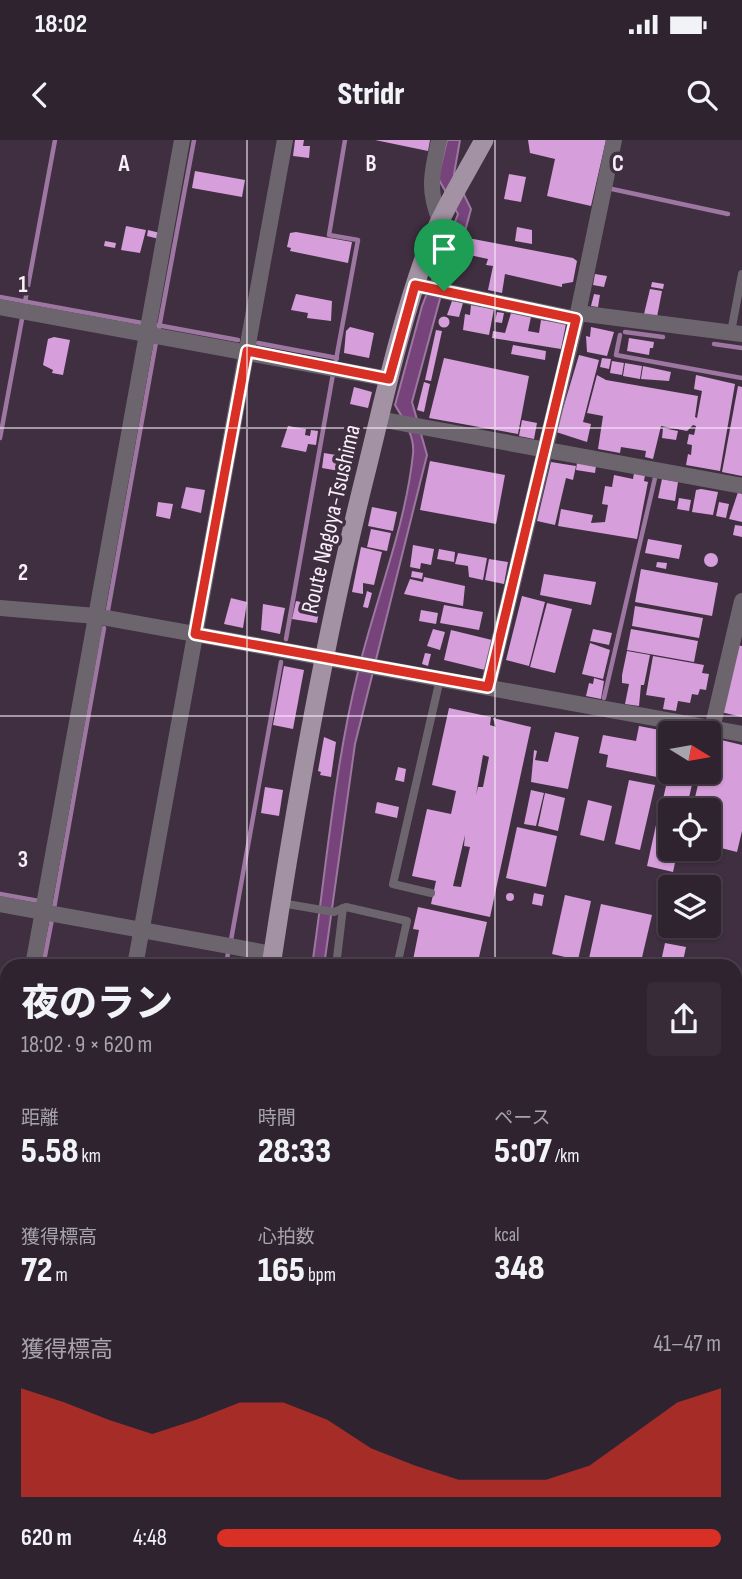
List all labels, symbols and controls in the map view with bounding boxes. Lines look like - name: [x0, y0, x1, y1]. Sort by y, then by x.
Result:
- text: 18:02: [35, 9, 87, 40]
- text: Stridr: [337, 75, 405, 114]
- icon: back: [21, 76, 59, 114]
- icon: search: [683, 76, 721, 114]
- text: A: [118, 150, 131, 178]
- text: B: [366, 150, 377, 178]
- text: C: [612, 150, 624, 178]
- pin: [414, 219, 474, 291]
- icon: arrive: [425, 230, 463, 268]
- text: 1: [18, 271, 28, 299]
- street label: Route Nagoya-Tsushima: [295, 422, 367, 616]
- text: 2: [18, 559, 28, 587]
- north arrow: [658, 721, 721, 784]
- map controls: [658, 721, 721, 938]
- button: locate: [658, 798, 721, 861]
- text: 3: [18, 846, 28, 874]
- button: layers: [658, 875, 721, 938]
- text: 夜のラン: [21, 982, 173, 1027]
- button: share: [647, 982, 721, 1056]
- text: 18:02 · 9 × 620 m: [21, 1031, 152, 1059]
- text: 距離: [21, 1107, 59, 1130]
- text: 時間: [258, 1107, 296, 1130]
- text: ペース: [494, 1107, 550, 1130]
- text: 5.58: [21, 1130, 79, 1173]
- text: 28:33: [258, 1130, 331, 1173]
- text: 5:07: [494, 1130, 552, 1173]
- text: km: [79, 1145, 101, 1168]
- text: /km: [552, 1145, 579, 1168]
- text: kcal: [494, 1224, 519, 1247]
- text: 獲得標高: [21, 1226, 97, 1249]
- text: 心拍数: [258, 1226, 315, 1249]
- text: 348: [494, 1247, 545, 1290]
- text: 72: [21, 1249, 52, 1292]
- text: 165: [258, 1249, 305, 1292]
- text: m: [52, 1264, 68, 1287]
- text: bpm: [305, 1264, 336, 1287]
- text: 41–47 m: [653, 1330, 721, 1358]
- text: 獲得標高: [21, 1336, 113, 1364]
- text: 620 m: [21, 1524, 72, 1552]
- text: 4:48: [133, 1524, 167, 1552]

